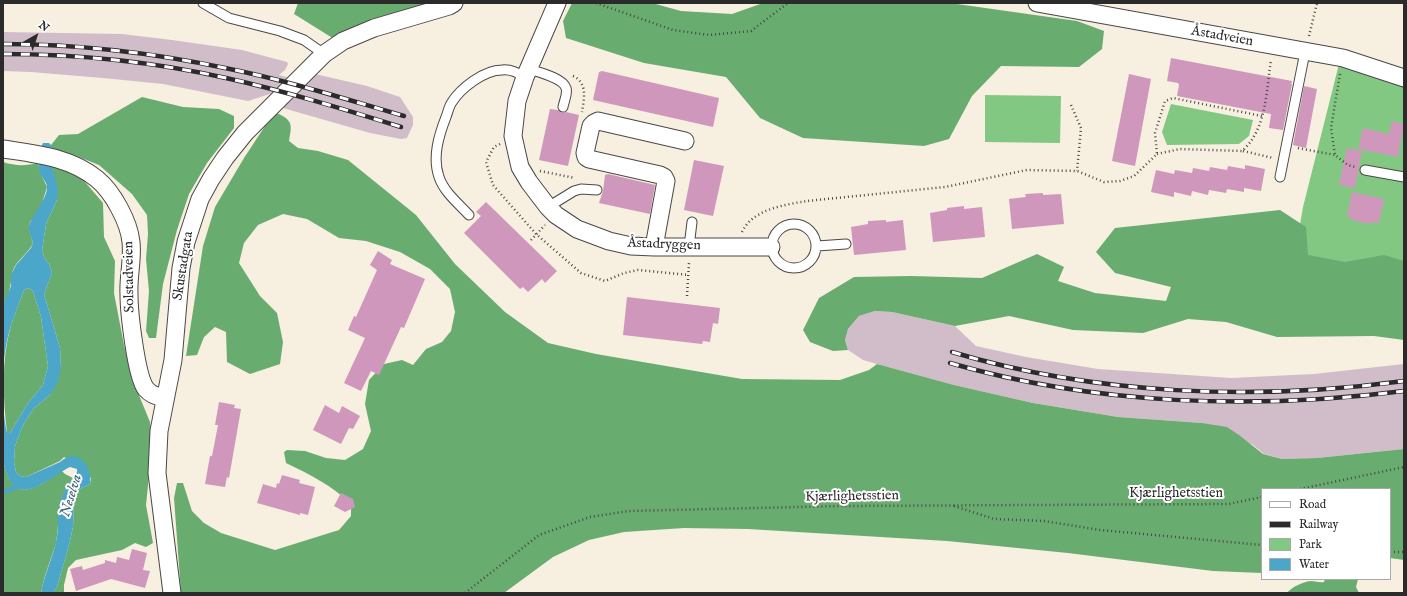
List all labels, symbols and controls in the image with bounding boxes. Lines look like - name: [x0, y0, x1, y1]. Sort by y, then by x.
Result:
- north arrow: [16, 16, 56, 56]
- text: N: [35, 18, 52, 35]
- street label: Åstadveien: [1190, 23, 1254, 51]
- street label: Skustadgata: [170, 230, 198, 302]
- street label: Åstadryggen: [627, 235, 701, 255]
- street label: Solstadveien: [121, 241, 139, 313]
- water label: Neselva: [57, 473, 87, 519]
- street label: Kjærlighetsstien: [1129, 486, 1223, 502]
- street label: Kjærlighetsstien: [805, 488, 899, 506]
- legend: [1261, 488, 1391, 580]
- text: Road: [1299, 497, 1326, 512]
- text: Railway: [1299, 517, 1338, 532]
- text: Park: [1299, 537, 1322, 552]
- text: Water: [1299, 557, 1329, 572]

